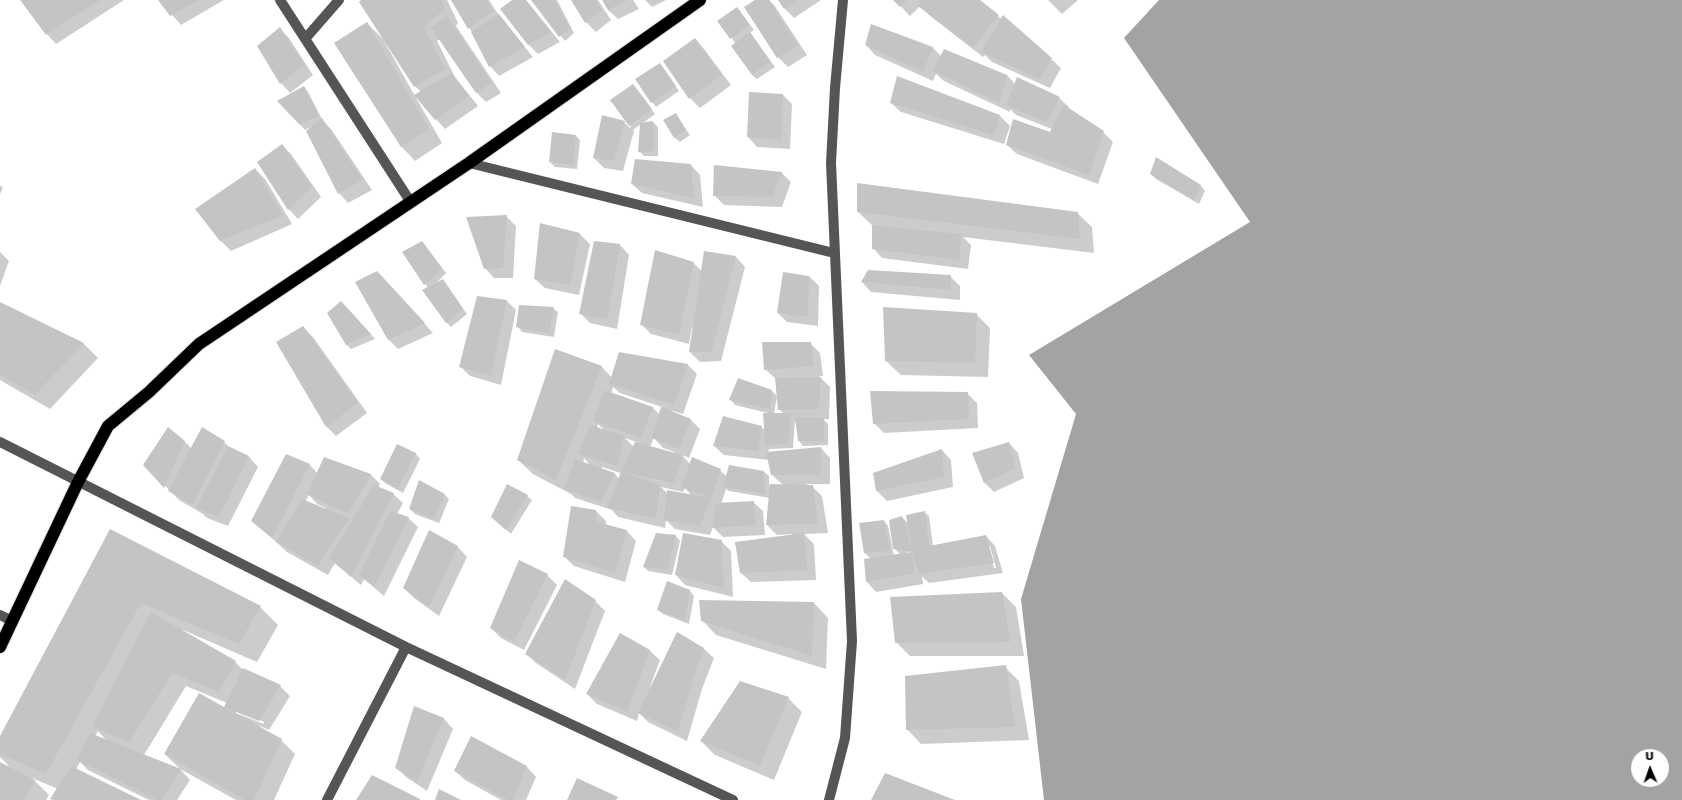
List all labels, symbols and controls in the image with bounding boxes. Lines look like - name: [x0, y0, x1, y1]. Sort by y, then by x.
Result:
- north arrow: [1630, 748, 1670, 788]
- text: U: [1645, 750, 1654, 763]

